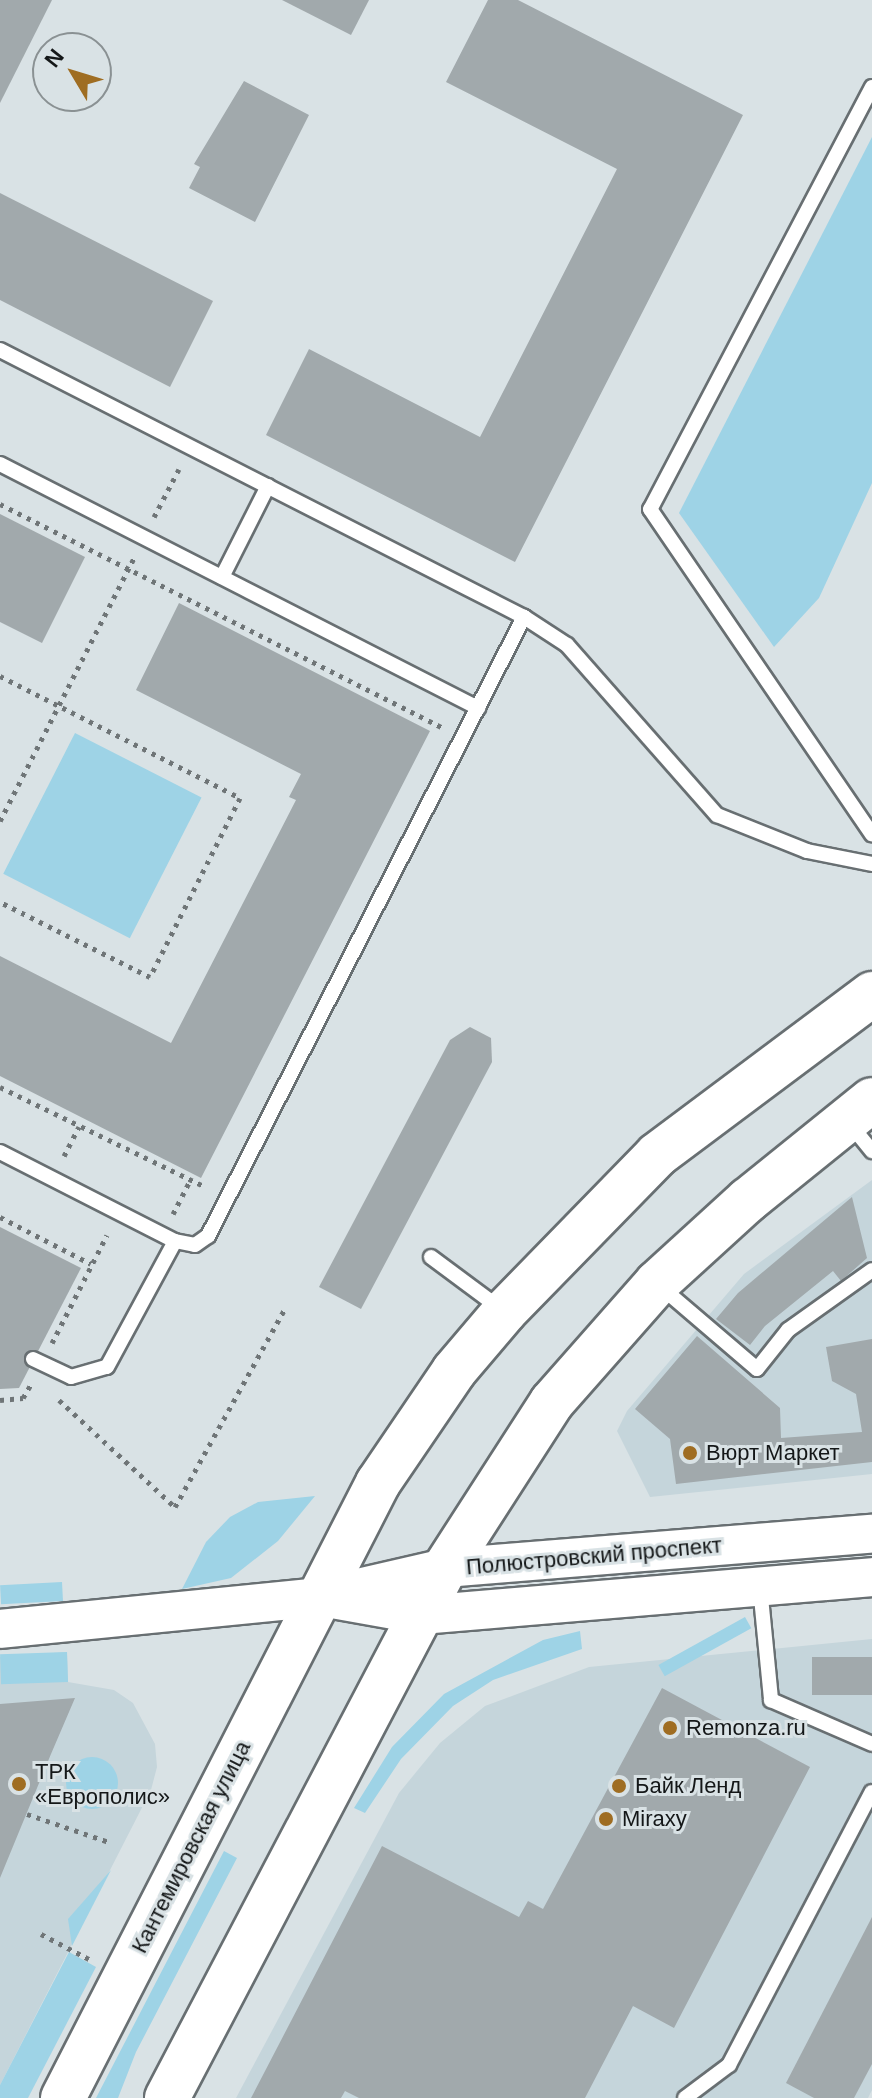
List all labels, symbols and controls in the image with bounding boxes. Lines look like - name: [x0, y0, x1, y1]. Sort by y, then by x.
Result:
- north arrow: [32, 32, 112, 112]
- text: N: [40, 44, 69, 72]
- place label: Вюрт Маркет: [706, 1440, 840, 1466]
- marker: Вюрт Маркет: [681, 1444, 699, 1462]
- street label: Полюстровский проспект: [465, 1532, 723, 1580]
- place label: Remonza.ru: [686, 1715, 806, 1741]
- marker: Remonza.ru: [661, 1719, 679, 1737]
- street label: Кантемировская улица: [126, 1737, 256, 1957]
- place label: ТРК «Европолис»: [35, 1758, 170, 1810]
- place label: Байк Ленд: [635, 1773, 741, 1799]
- marker: ТРК «Европолис»: [10, 1775, 28, 1793]
- marker: Байк Ленд: [610, 1777, 628, 1795]
- place label: Miraxy: [622, 1806, 687, 1832]
- marker: Miraxy: [597, 1810, 615, 1828]

